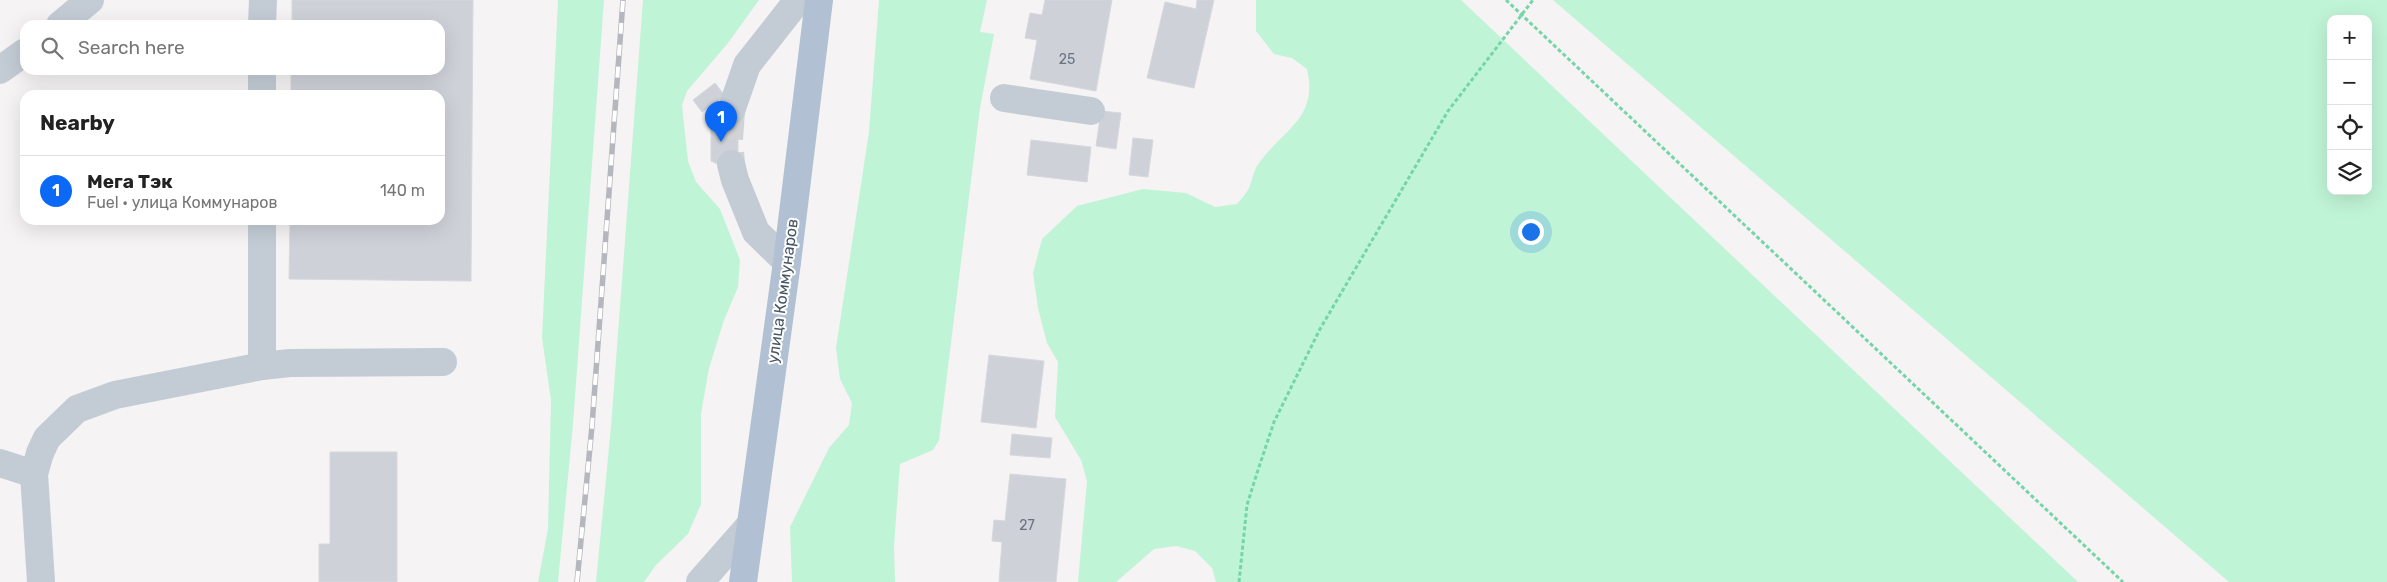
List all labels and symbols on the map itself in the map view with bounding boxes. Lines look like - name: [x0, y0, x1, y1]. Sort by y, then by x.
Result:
- house number: 25: [1059, 51, 1075, 68]
- pin: 1: [705, 101, 737, 142]
- street label: улица Коммунаров: [763, 218, 802, 365]
- your location: [1518, 219, 1544, 245]
- house number: 27: [1019, 517, 1035, 534]

